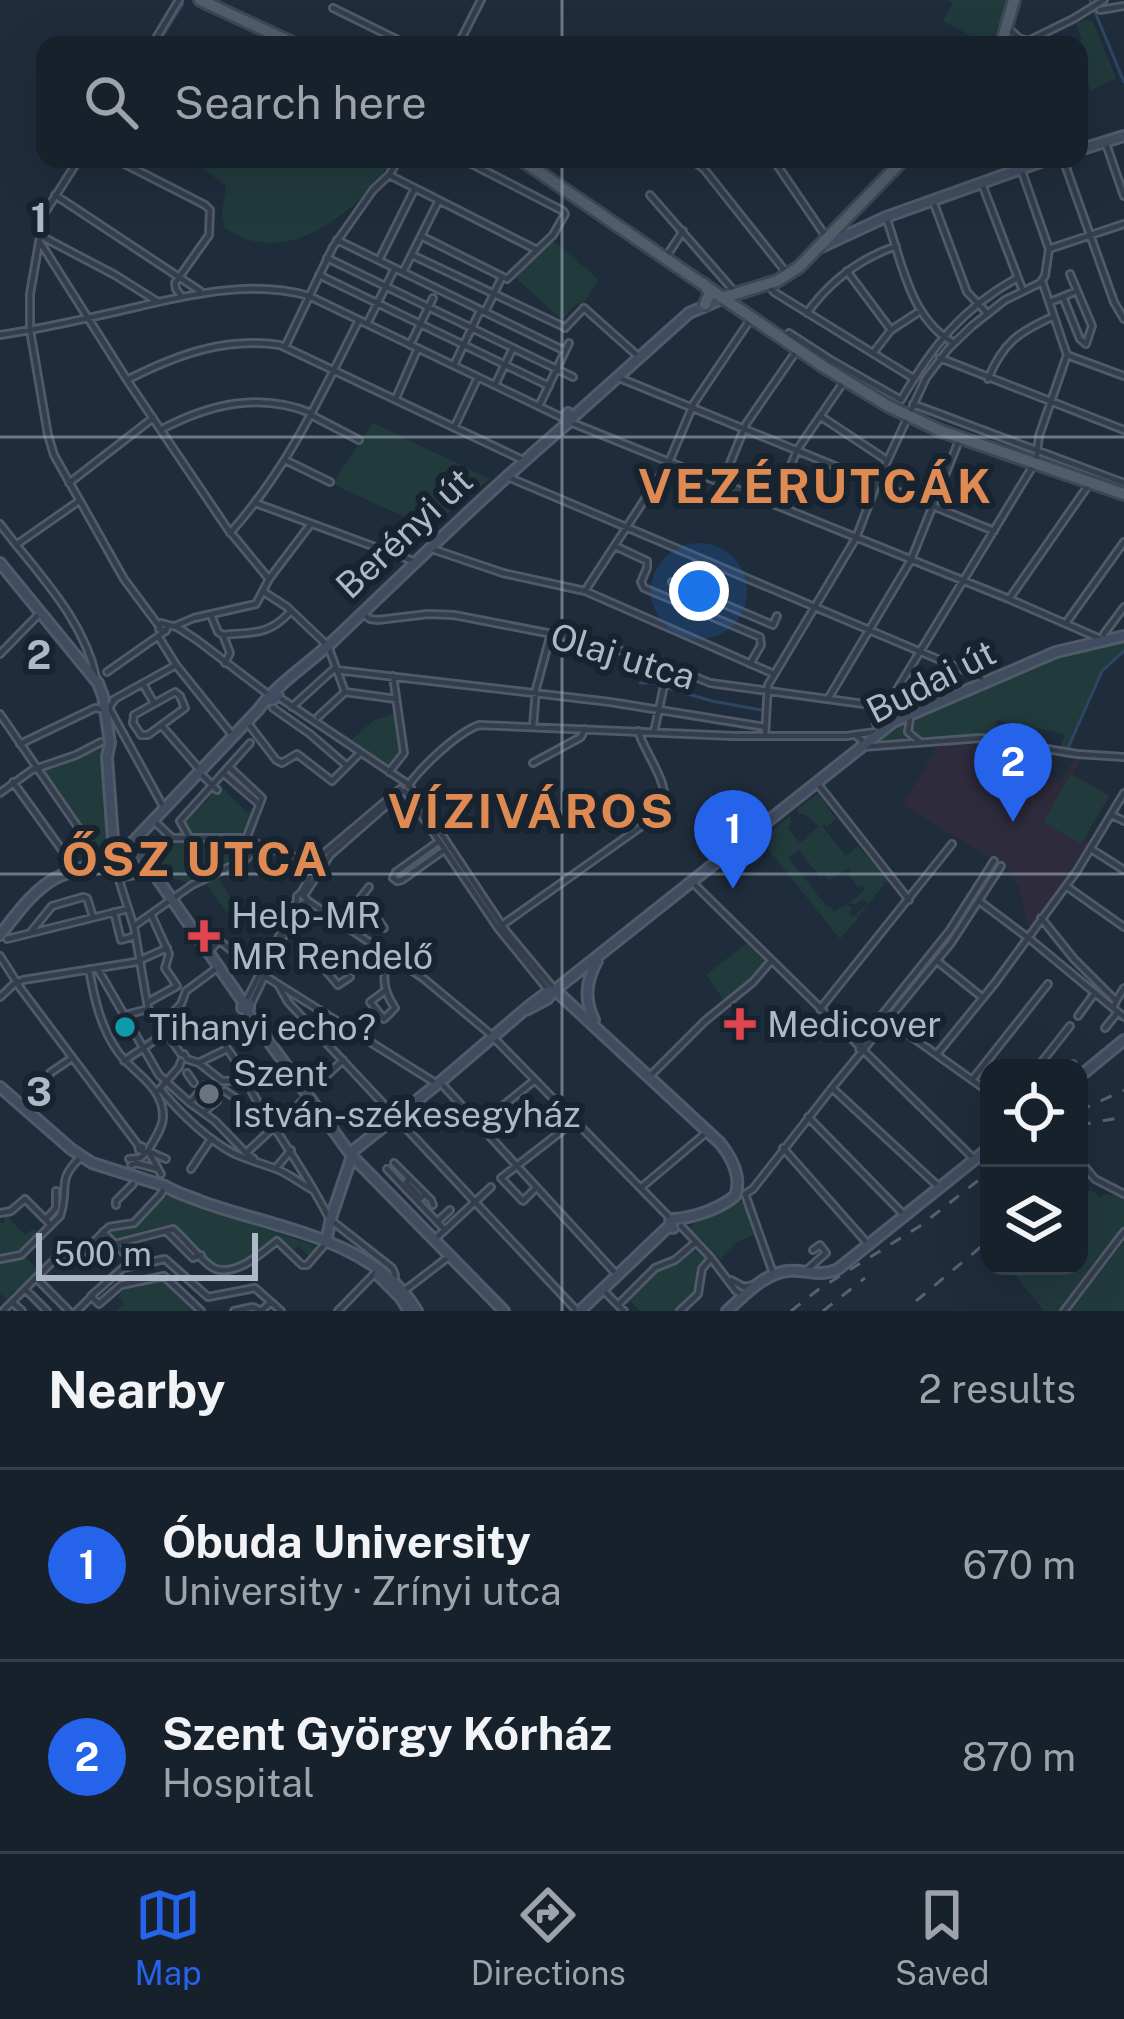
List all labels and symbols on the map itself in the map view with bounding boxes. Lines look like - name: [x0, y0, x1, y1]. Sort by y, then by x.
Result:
- text: 1: [31, 195, 47, 241]
- district label: VEZÉRUTCÁK: [638, 457, 994, 514]
- street label: Berényi út: [327, 459, 481, 607]
- your location: [669, 561, 729, 621]
- street label: Olaj utca: [546, 614, 700, 698]
- street label: Budai út: [860, 631, 1002, 731]
- text: 2: [27, 632, 51, 678]
- pin: 2: [974, 723, 1052, 822]
- district label: VÍZIVÁROS: [388, 782, 676, 839]
- pin: 1: [694, 790, 772, 889]
- district label: ŐSZ UTCA: [62, 830, 330, 887]
- place label: Help-MR MR Rendelő: [231, 894, 433, 977]
- marker: Help-MR MR Rendelő: [188, 920, 220, 952]
- place label: Medicover: [767, 1003, 941, 1045]
- place label: Tihanyi echo?: [149, 1006, 376, 1048]
- marker: Medicover: [724, 1008, 756, 1040]
- marker: Tihanyi echo?: [112, 1014, 138, 1040]
- place label: Szent István-székesegyház: [233, 1052, 580, 1135]
- text: 3: [26, 1069, 52, 1115]
- marker: Szent István-székesegyház: [196, 1081, 222, 1107]
- scale bar: [36, 1227, 258, 1280]

